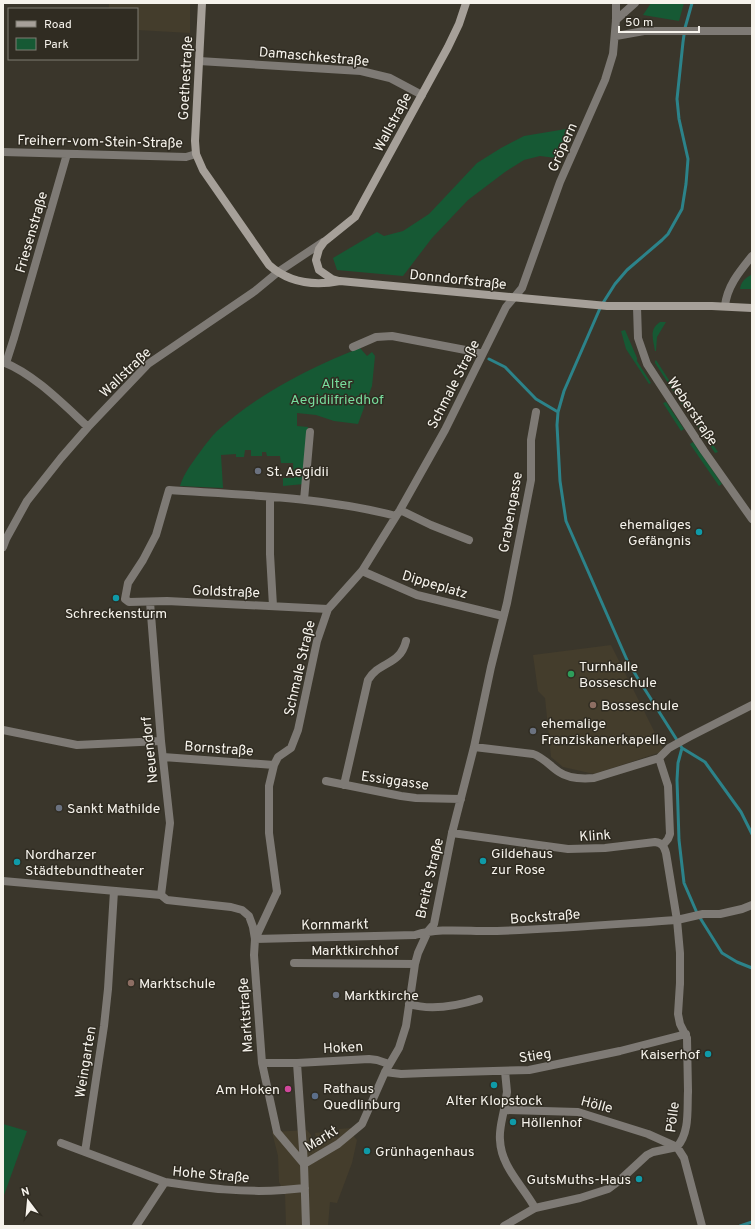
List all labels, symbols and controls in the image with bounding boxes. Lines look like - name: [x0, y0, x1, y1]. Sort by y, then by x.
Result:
- legend: [8, 8, 138, 60]
- scale bar: [619, 8, 699, 34]
- text: 50 m: [625, 15, 653, 31]
- text: Road: [44, 17, 72, 33]
- street label: Goethestraße: [176, 35, 197, 121]
- text: Park: [44, 37, 69, 53]
- street label: Damaschkestraße: [258, 44, 370, 71]
- street label: Wallstraße: [371, 90, 416, 155]
- street label: Gröpern: [545, 120, 582, 175]
- street label: Freiherr-vom-Stein-Straße: [17, 133, 183, 152]
- street label: Friesenstraße: [13, 190, 52, 275]
- street label: Donndorfstraße: [408, 267, 507, 294]
- street label: Schmale Straße: [425, 337, 484, 432]
- street label: Wallstraße: [97, 344, 155, 402]
- street label: Weberstraße: [663, 374, 721, 449]
- park label: Alter Aegidiifriedhof: [290, 376, 384, 409]
- place label: St. Aegidii: [266, 464, 329, 481]
- marker: St. Aegidii: [253, 466, 263, 476]
- street label: Grabengasse: [496, 470, 527, 554]
- place label: ehemaliges Gefängnis: [619, 517, 691, 550]
- marker: ehemaliges Gefängnis: [694, 527, 704, 537]
- street label: Dippeplatz: [400, 567, 469, 603]
- street label: Goldstraße: [192, 583, 260, 602]
- marker: Schreckensturm: [111, 593, 121, 603]
- place label: Schreckensturm: [65, 606, 167, 623]
- street label: Schmale Straße: [281, 619, 320, 718]
- place label: Turnhalle Bosseschule: [579, 659, 657, 692]
- marker: Turnhalle Bosseschule: [566, 669, 576, 679]
- place label: Bosseschule: [601, 698, 679, 715]
- marker: Bosseschule: [588, 700, 598, 710]
- street label: Neuendorf: [139, 715, 162, 784]
- place label: ehemalige Franziskanerkapelle: [541, 716, 667, 749]
- marker: ehemalige Franziskanerkapelle: [528, 726, 538, 736]
- street label: Bornstraße: [184, 739, 254, 760]
- street label: Essiggasse: [360, 768, 430, 795]
- place label: Sankt Mathilde: [67, 801, 160, 818]
- marker: Sankt Mathilde: [54, 803, 64, 813]
- street label: Klink: [579, 827, 612, 846]
- street label: Breite Straße: [413, 836, 448, 920]
- place label: Gildehaus zur Rose: [491, 846, 553, 879]
- place label: Nordharzer Städtebundtheater: [25, 847, 145, 880]
- marker: Gildehaus zur Rose: [478, 856, 488, 866]
- marker: Nordharzer Städtebundtheater: [12, 857, 22, 867]
- street label: Bockstraße: [509, 907, 581, 928]
- street label: Kornmarkt: [301, 916, 369, 935]
- street label: Marktkirchhof: [311, 943, 399, 960]
- place label: Marktschule: [139, 976, 216, 993]
- street label: Marktstraße: [235, 977, 258, 1053]
- marker: Marktschule: [126, 978, 136, 988]
- place label: Marktkirche: [344, 988, 419, 1005]
- marker: Marktkirche: [331, 990, 341, 1000]
- street label: Weingarten: [72, 1025, 101, 1099]
- street label: Hoken: [323, 1039, 364, 1058]
- street label: Stieg: [518, 1046, 553, 1067]
- place label: Kaiserhof: [640, 1047, 700, 1064]
- marker: Kaiserhof: [703, 1049, 713, 1059]
- marker: Alter Klopstock: [489, 1080, 499, 1090]
- place label: Rathaus Quedlinburg: [323, 1081, 401, 1114]
- place label: Am Hoken: [215, 1082, 280, 1099]
- marker: Am Hoken: [283, 1084, 293, 1094]
- marker: Rathaus Quedlinburg: [310, 1091, 320, 1101]
- place label: Alter Klopstock: [445, 1093, 543, 1110]
- street label: Hölle: [579, 1093, 615, 1118]
- street label: Pölle: [663, 1101, 684, 1134]
- place label: Höllenhof: [521, 1115, 582, 1132]
- marker: Höllenhof: [508, 1117, 518, 1127]
- street label: Markt: [302, 1122, 342, 1156]
- place label: Grünhagenhaus: [375, 1144, 475, 1161]
- marker: Grünhagenhaus: [362, 1146, 372, 1156]
- street label: Hohe Straße: [172, 1164, 250, 1187]
- place label: GutsMuths-Haus: [527, 1172, 631, 1189]
- marker: GutsMuths-Haus: [634, 1174, 644, 1184]
- north arrow: [8, 1181, 48, 1221]
- text: N: [20, 1185, 31, 1200]

